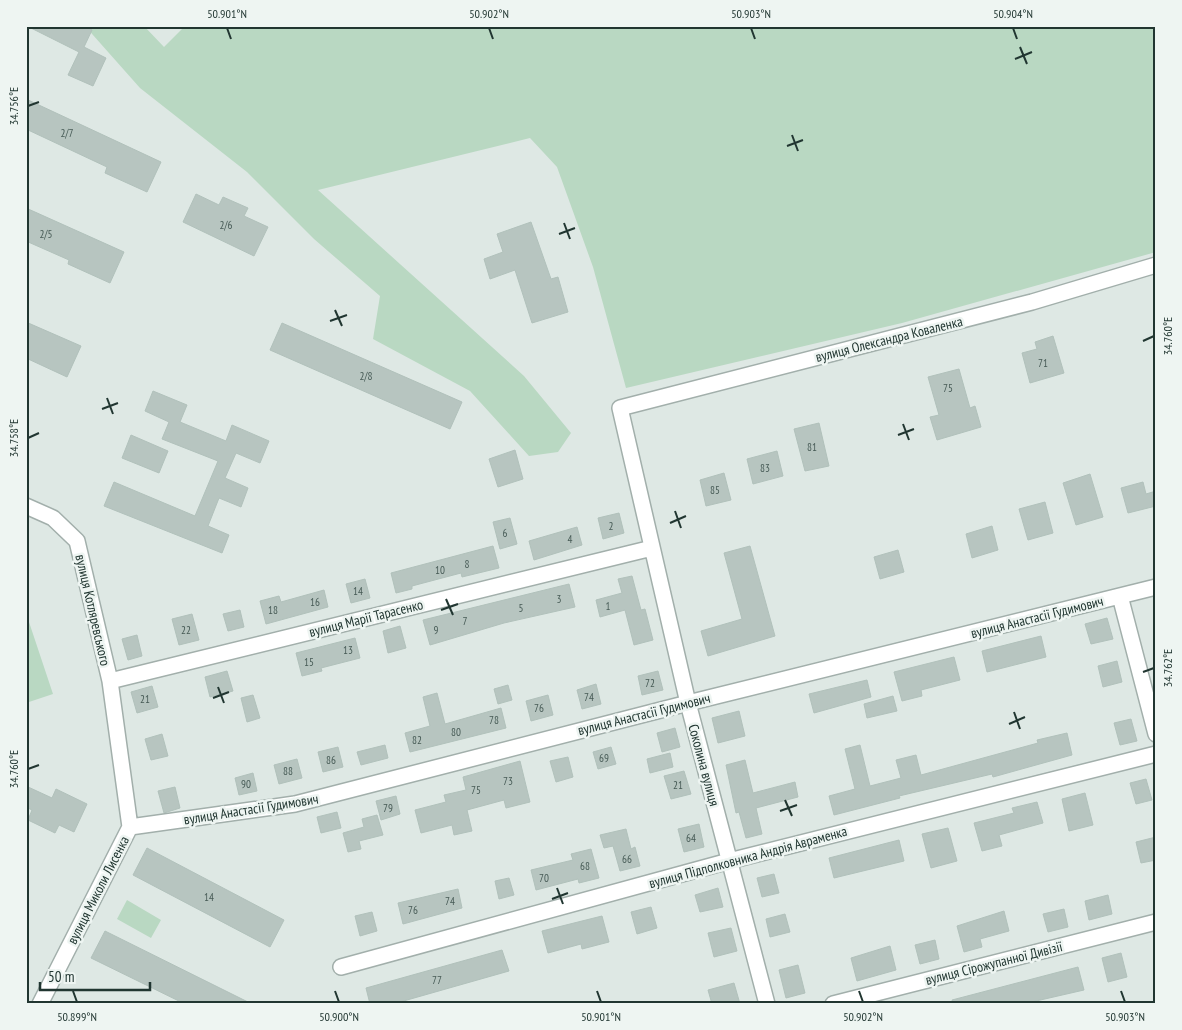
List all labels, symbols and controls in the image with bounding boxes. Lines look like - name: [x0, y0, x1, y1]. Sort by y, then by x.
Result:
- text: 50.901°N: [207, 6, 247, 21]
- text: 50.902°N: [469, 6, 509, 21]
- text: 50.903°N: [731, 6, 771, 21]
- text: 50.904°N: [993, 6, 1033, 21]
- text: 34.756°E: [6, 87, 21, 125]
- house number: 2/7: [60, 126, 74, 140]
- house number: 2/6: [219, 218, 233, 232]
- house number: 2/5: [39, 227, 53, 241]
- street label: вулиця Олександра Коваленка: [814, 312, 964, 366]
- text: 34.760°E: [1160, 317, 1175, 355]
- house number: 71: [1038, 356, 1048, 370]
- house number: 2/8: [359, 369, 373, 383]
- house number: 75: [943, 381, 953, 395]
- text: 34.758°E: [6, 419, 21, 457]
- house number: 81: [807, 440, 817, 454]
- house number: 83: [760, 461, 770, 475]
- house number: 85: [710, 483, 720, 497]
- house number: 2: [609, 519, 614, 533]
- house number: 6: [503, 526, 508, 540]
- house number: 4: [568, 532, 573, 546]
- street label: вулиця Котляревського: [71, 553, 115, 667]
- house number: 8: [465, 557, 470, 571]
- house number: 10: [435, 563, 445, 577]
- house number: 14: [353, 584, 363, 598]
- house number: 3: [557, 592, 562, 606]
- street label: вулиця Анастасії Гудимович: [969, 592, 1105, 642]
- street label: вулиця Марії Тарасенко: [307, 595, 425, 641]
- house number: 16: [310, 595, 320, 609]
- house number: 1: [606, 599, 611, 613]
- house number: 5: [519, 601, 524, 615]
- house number: 18: [268, 603, 278, 617]
- house number: 7: [463, 614, 468, 628]
- house number: 22: [181, 623, 191, 637]
- house number: 9: [434, 623, 439, 637]
- house number: 13: [343, 643, 353, 657]
- text: 34.762°E: [1160, 649, 1175, 687]
- house number: 15: [304, 655, 314, 669]
- house number: 72: [645, 676, 655, 690]
- street label: вулиця Анастасії Гудимович: [576, 689, 712, 739]
- house number: 74: [584, 690, 594, 704]
- house number: 21: [140, 692, 150, 706]
- house number: 76: [534, 701, 544, 715]
- house number: 78: [489, 713, 499, 727]
- street label: Соколина вулиця: [684, 722, 724, 808]
- house number: 80: [451, 725, 461, 739]
- house number: 82: [412, 733, 422, 747]
- text: 34.760°E: [6, 750, 21, 788]
- house number: 69: [599, 751, 609, 765]
- house number: 86: [326, 753, 336, 767]
- house number: 88: [283, 764, 293, 778]
- house number: 73: [503, 774, 513, 788]
- house number: 90: [241, 777, 251, 791]
- house number: 21: [673, 778, 683, 792]
- house number: 75: [471, 783, 481, 797]
- street label: вулиця Анастасії Гудимович: [182, 789, 320, 829]
- house number: 79: [383, 801, 393, 815]
- street label: вулиця Підполковника Андрія Авраменка: [647, 822, 849, 892]
- house number: 64: [686, 831, 696, 845]
- street label: вулиця Миколи Лисенка: [63, 833, 133, 947]
- house number: 66: [622, 852, 632, 866]
- house number: 68: [580, 859, 590, 873]
- house number: 70: [539, 871, 549, 885]
- house number: 14: [204, 890, 214, 904]
- house number: 74: [445, 894, 455, 908]
- house number: 76: [408, 903, 418, 917]
- street label: вулиця Сірожупанної Дивізії: [924, 937, 1064, 989]
- scale bar: [40, 960, 150, 992]
- text: 50 m: [48, 967, 74, 986]
- house number: 77: [432, 973, 442, 987]
- text: 50.899°N: [57, 1009, 97, 1024]
- text: 50.900°N: [319, 1009, 359, 1024]
- text: 50.901°N: [581, 1009, 621, 1024]
- text: 50.902°N: [843, 1009, 883, 1024]
- text: 50.903°N: [1105, 1009, 1145, 1024]

